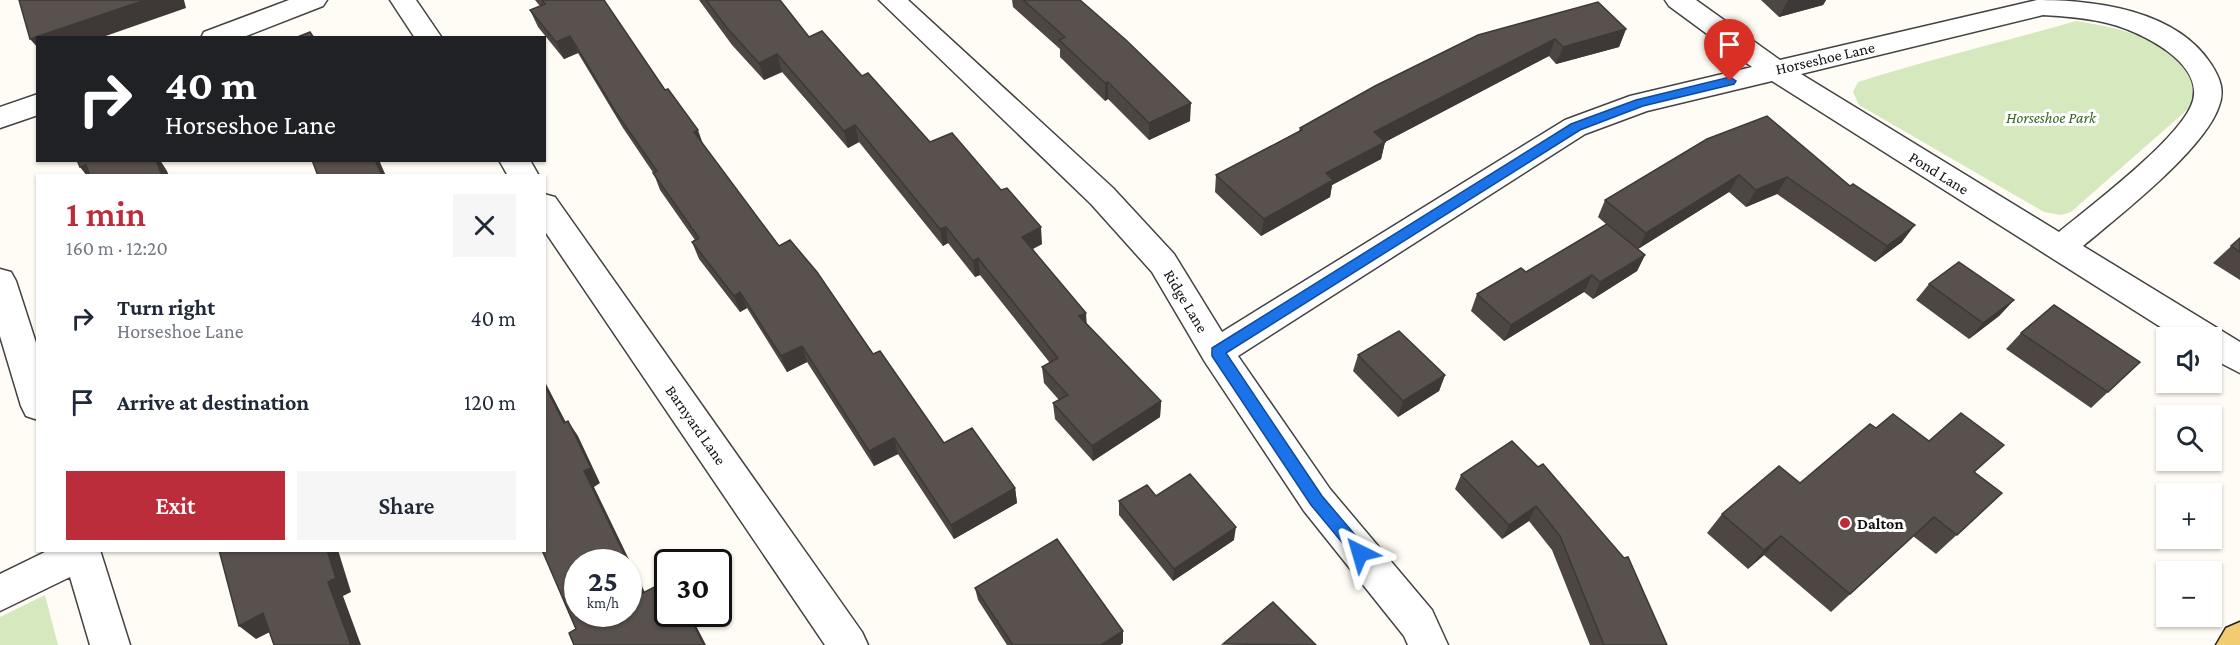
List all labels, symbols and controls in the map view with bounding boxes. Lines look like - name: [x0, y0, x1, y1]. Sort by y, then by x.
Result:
- pin: [1704, 19, 1755, 81]
- icon: arrive: [1713, 28, 1746, 61]
- street label: Horseshoe Lane: [1774, 38, 1876, 78]
- icon: right: [66, 60, 144, 138]
- text: 40 m: [165, 61, 257, 108]
- park label: Horseshoe Park: [2006, 109, 2097, 126]
- text: Horseshoe Lane: [165, 110, 336, 140]
- street label: Pond Lane: [1906, 148, 1972, 198]
- text: 1 min: [66, 194, 146, 234]
- button: close: [453, 194, 516, 257]
- text: 160 m · 12:20: [66, 237, 168, 259]
- street label: Ridge Lane: [1160, 267, 1211, 336]
- text: Turn right: [117, 295, 215, 320]
- icon: right: [66, 302, 99, 335]
- text: 40 m: [471, 306, 516, 331]
- text: Horseshoe Lane: [117, 320, 243, 342]
- map controls: [2156, 327, 2222, 627]
- button: sound: [2156, 327, 2222, 393]
- street label: Barnyard Lane: [662, 382, 730, 468]
- icon: arrive: [66, 386, 99, 419]
- text: Arrive at destination: [117, 390, 309, 415]
- text: 120 m: [464, 390, 516, 415]
- button: search: [2156, 405, 2222, 471]
- button: Exit: [66, 471, 285, 540]
- button: Share: [297, 471, 516, 540]
- button: +: [2156, 483, 2222, 549]
- place label: Dalton: [1857, 515, 1904, 532]
- marker: Dalton: [1838, 516, 1852, 530]
- position arrow: [1328, 521, 1392, 585]
- speed limit sign: 30: [654, 549, 732, 627]
- button: −: [2156, 561, 2222, 627]
- text: 25: [588, 564, 618, 597]
- text: km/h: [587, 595, 619, 611]

